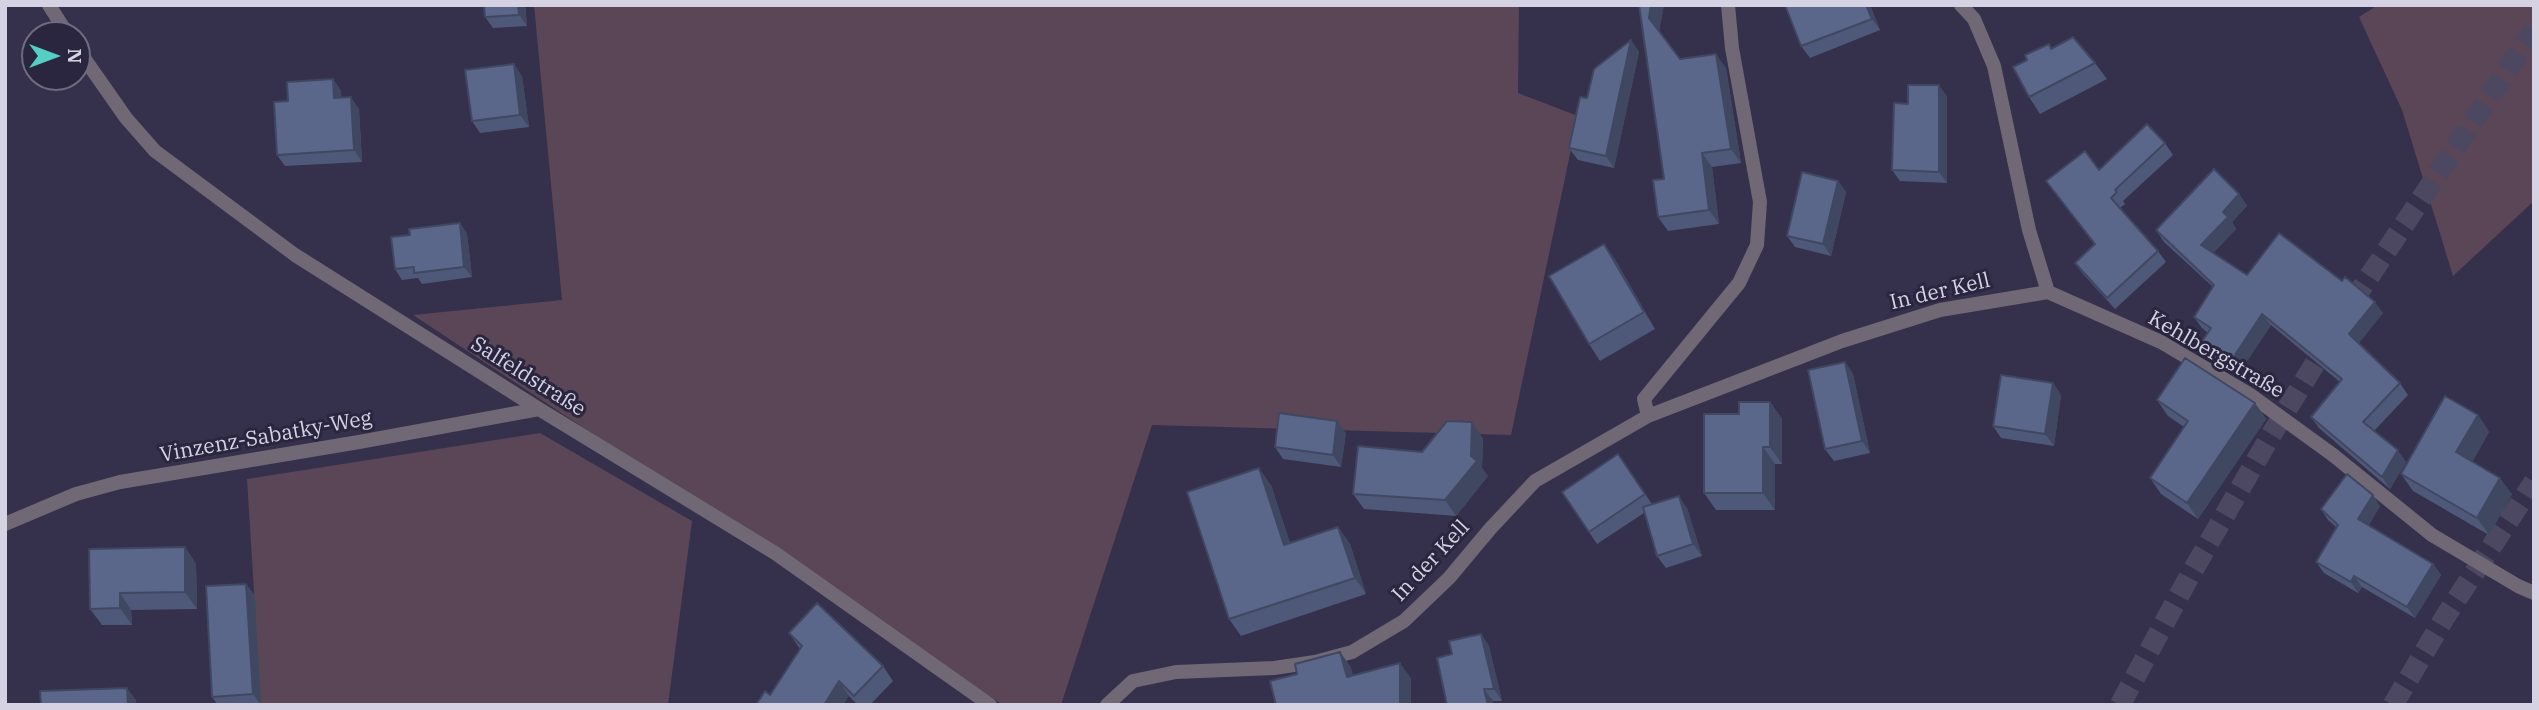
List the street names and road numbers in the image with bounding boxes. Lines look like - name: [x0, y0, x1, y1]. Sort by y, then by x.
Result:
- street label: In der Kell: [1888, 268, 1992, 316]
- street label: Kehlbergstraße: [2144, 306, 2288, 404]
- street label: Salfeldstraße: [466, 332, 590, 422]
- street label: Vinzenz-Sabatky-Weg: [158, 406, 374, 468]
- street label: In der Kell: [1387, 515, 1475, 607]

